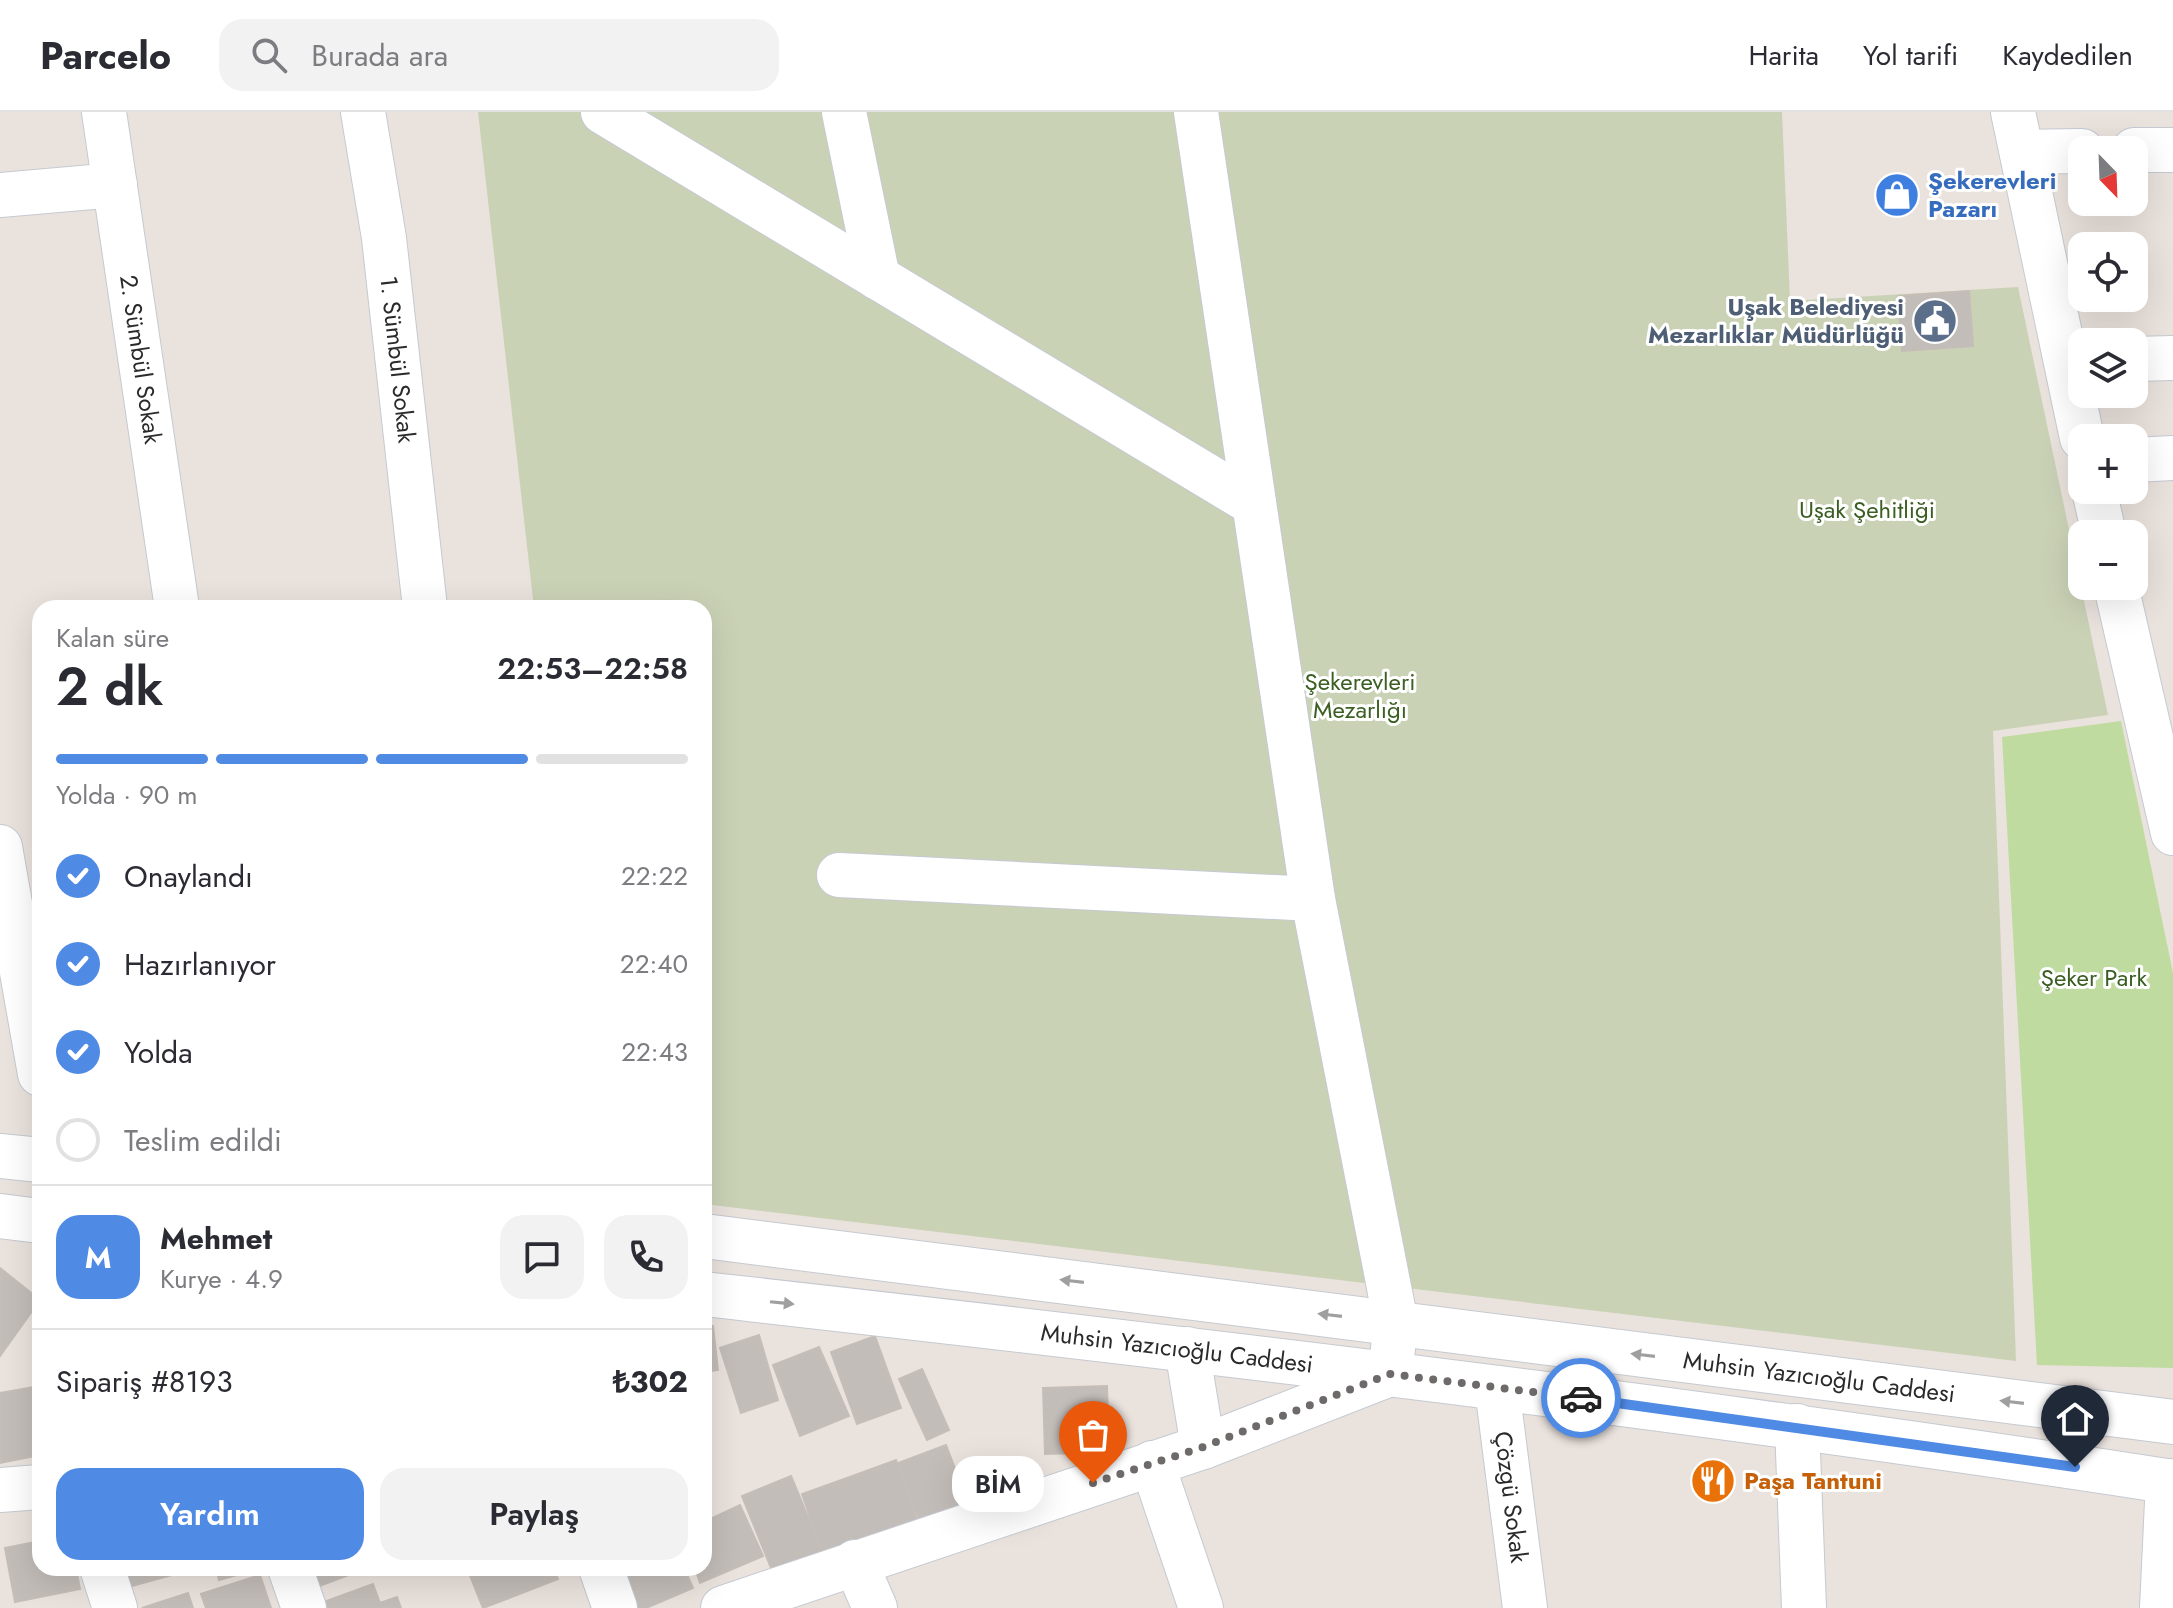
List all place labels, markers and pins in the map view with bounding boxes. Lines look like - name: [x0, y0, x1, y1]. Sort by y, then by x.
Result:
- place label: Şekerevleri Pazarı: [1928, 163, 2056, 226]
- shop icon: Şekerevleri Pazarı: [1873, 171, 1921, 219]
- place label: Uşak Belediyesi Mezarlıklar Müdürlüğü: [1648, 289, 1904, 352]
- public building icon: Uşak Belediyesi Mezarlıklar Müdürlüğü: [1911, 297, 1959, 345]
- pin: [2041, 1385, 2109, 1467]
- pin: [1059, 1401, 1127, 1483]
- callout: BİM: [953, 1455, 1045, 1511]
- restaurant icon: Paşa Tantuni: [1689, 1457, 1737, 1505]
- place label: Paşa Tantuni: [1744, 1463, 1882, 1498]

